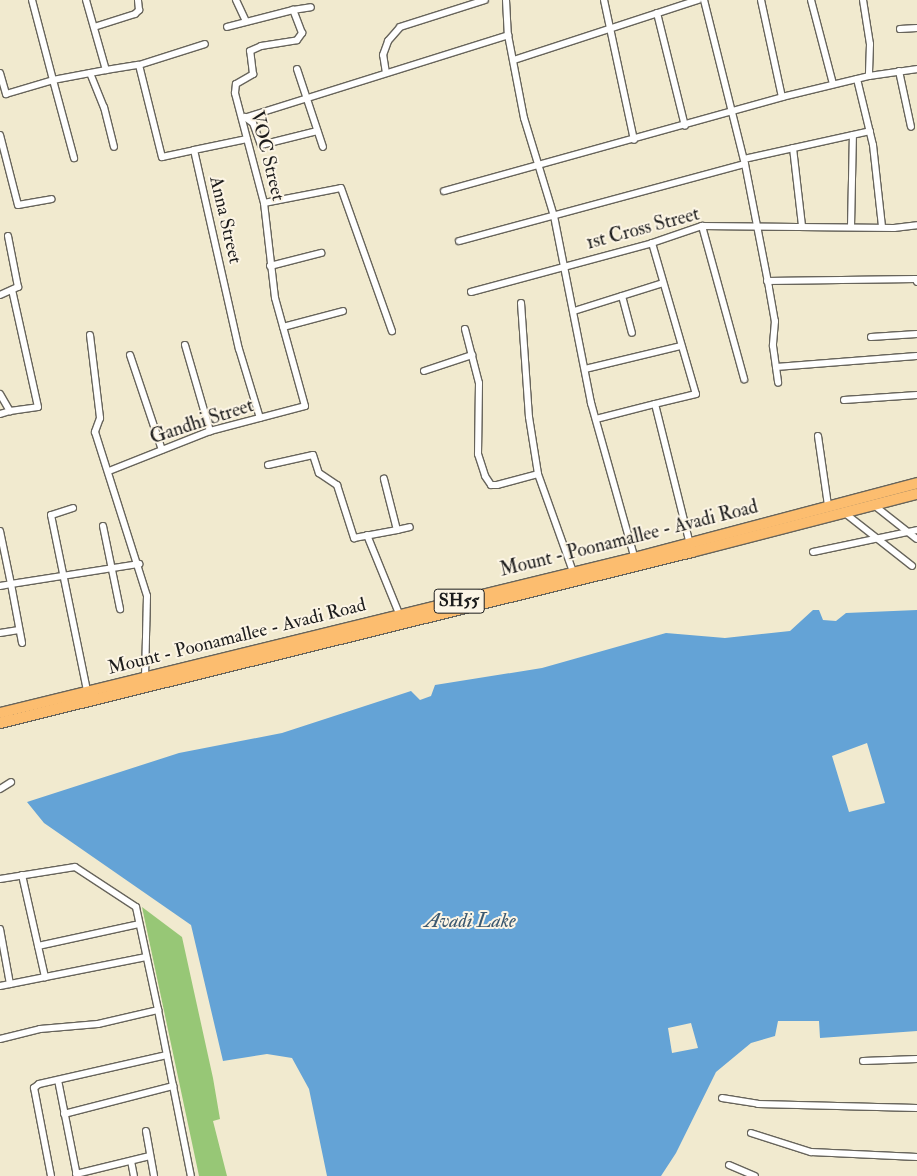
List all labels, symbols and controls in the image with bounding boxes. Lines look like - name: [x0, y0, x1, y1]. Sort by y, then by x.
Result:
- street label: VOC Street: [245, 108, 289, 204]
- street label: Anna Street: [204, 174, 246, 266]
- street label: 1st Cross Street: [584, 203, 702, 255]
- street label: Gandhi Street: [147, 395, 257, 449]
- street label: Mount - Poonamallee - Avadi Road: [498, 496, 760, 582]
- road number: SH55: [433, 586, 485, 616]
- street label: Mount - Poonamallee - Avadi Road: [106, 594, 368, 680]
- water label: Avadi Lake: [424, 908, 516, 932]

